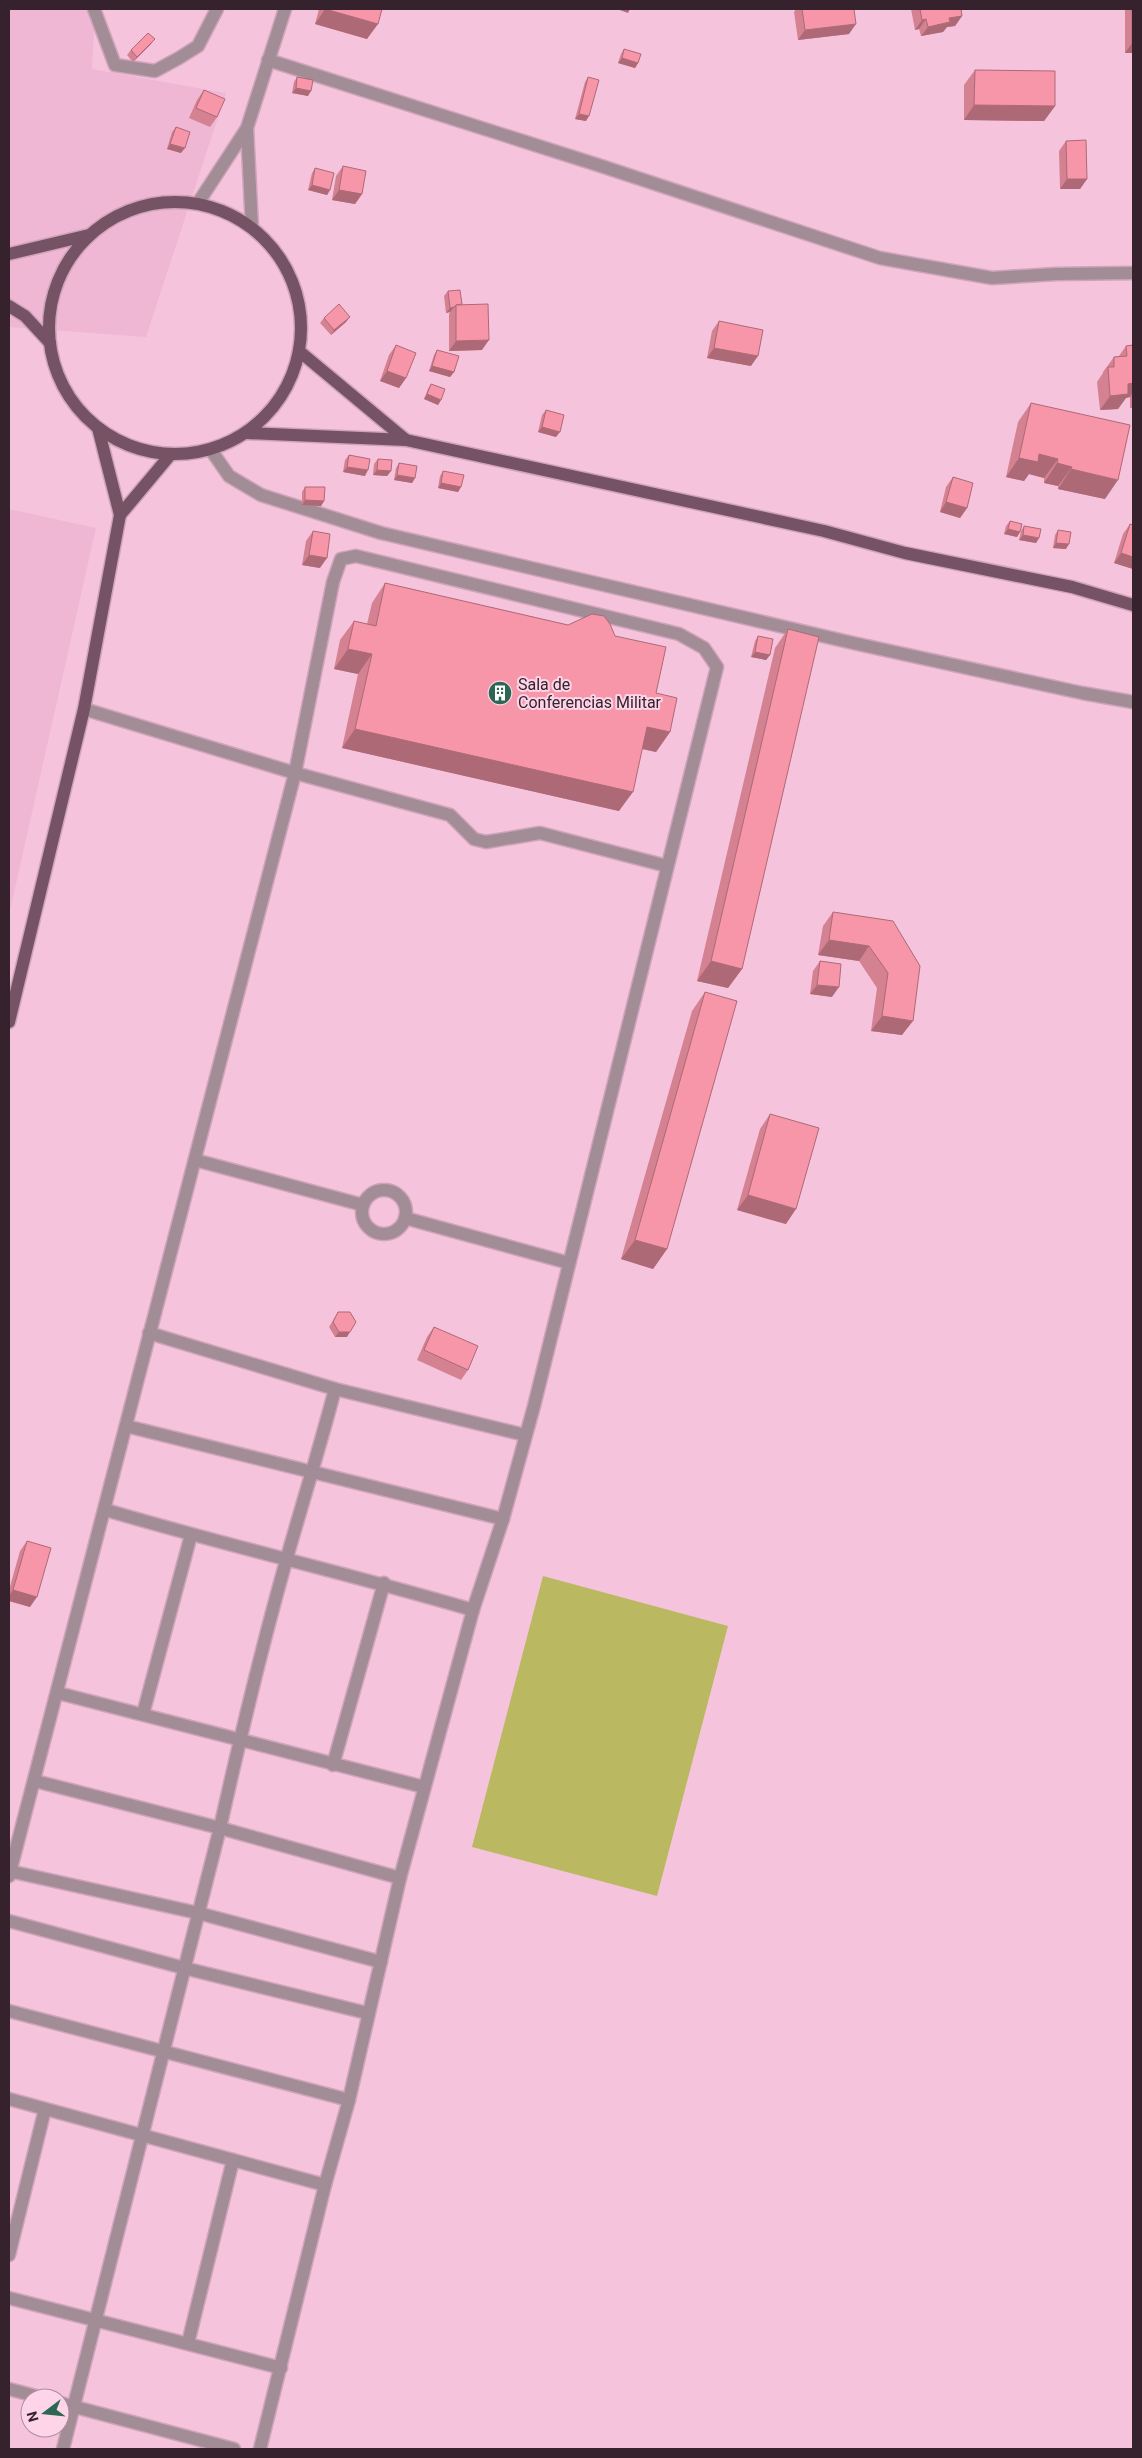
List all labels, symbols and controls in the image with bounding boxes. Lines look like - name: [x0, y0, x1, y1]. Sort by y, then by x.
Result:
- place label: Sala de Conferencias Militar: [518, 675, 662, 712]
- building icon: Sala de Conferencias Militar: [487, 680, 513, 706]
- north arrow: [20, 2388, 70, 2438]
- text: N: [23, 2410, 42, 2424]

